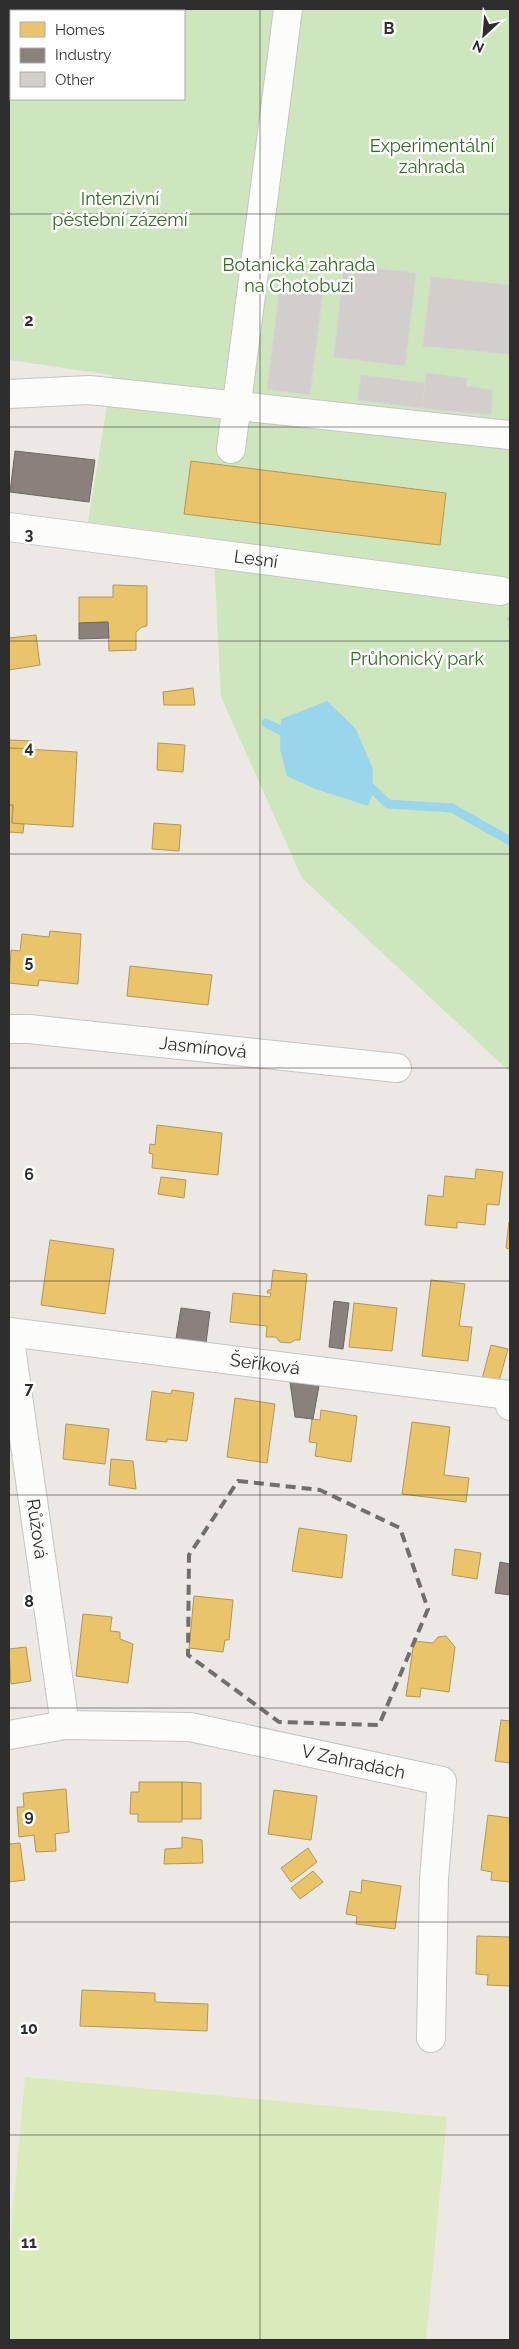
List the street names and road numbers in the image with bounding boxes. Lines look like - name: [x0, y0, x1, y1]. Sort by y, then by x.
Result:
- street label: Lesní: [233, 545, 279, 572]
- street label: Jasmínová: [158, 1032, 248, 1062]
- street label: Šeříková: [229, 1348, 301, 1379]
- street label: Růžová: [23, 1497, 52, 1560]
- street label: V Zahradách: [300, 1740, 407, 1783]

